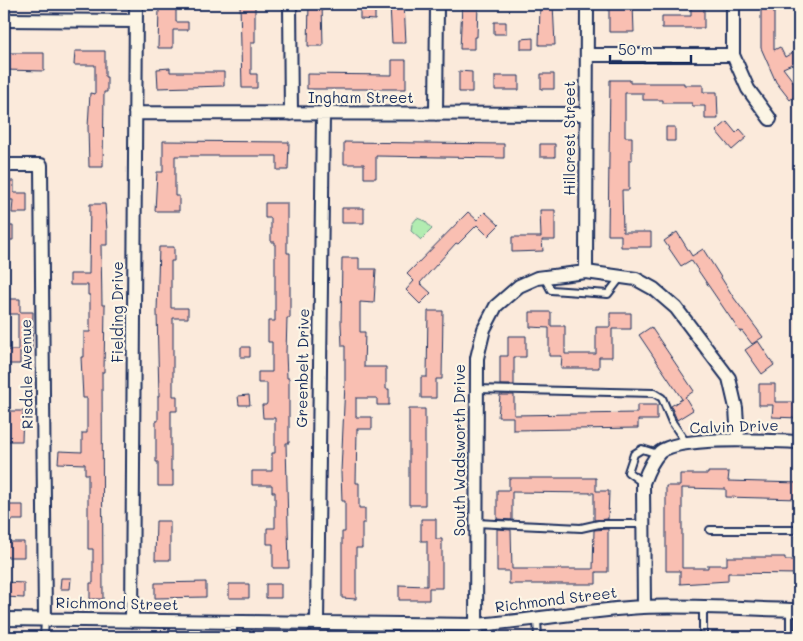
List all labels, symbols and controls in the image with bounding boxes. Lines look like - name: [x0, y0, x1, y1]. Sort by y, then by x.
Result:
- scale bar: [610, 32, 692, 64]
- text: 50 m: [618, 39, 653, 59]
- street label: Hillcrest Street: [559, 81, 579, 195]
- street label: Ingham Street: [308, 87, 414, 107]
- street label: Fielding Drive: [107, 261, 127, 363]
- street label: Greenbelt Drive: [291, 308, 313, 428]
- street label: Risdale Avenue: [15, 319, 37, 429]
- street label: South Wadsworth Drive: [449, 364, 469, 536]
- street label: Calvin Drive: [689, 414, 779, 438]
- street label: Richmond Street: [494, 582, 618, 616]
- street label: Richmond Street: [56, 592, 179, 614]

